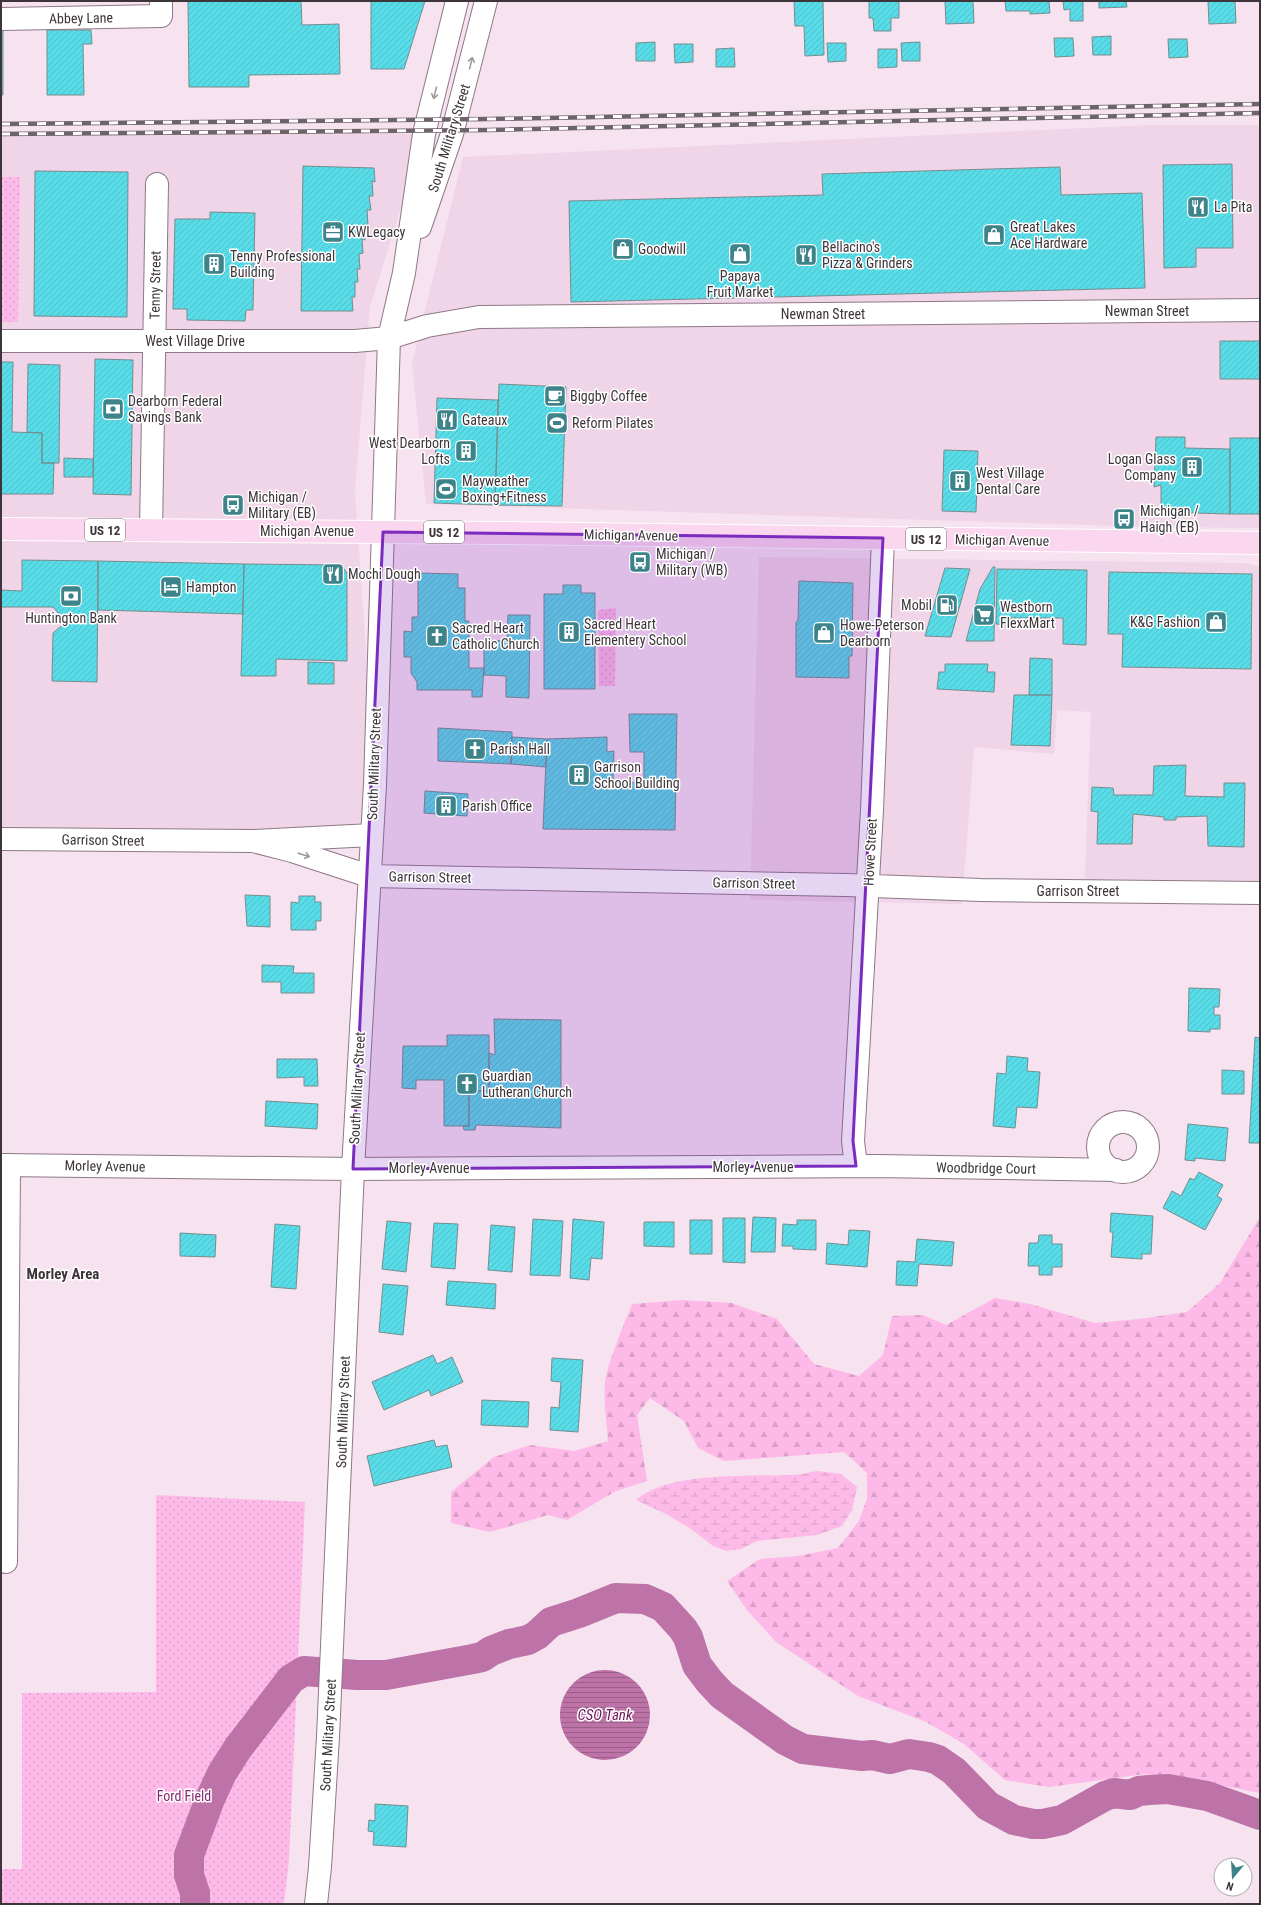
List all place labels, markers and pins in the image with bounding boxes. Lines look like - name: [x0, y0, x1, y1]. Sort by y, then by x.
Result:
- restaurant icon: La Pita: [1185, 194, 1211, 220]
- place label: La Pita: [1214, 199, 1252, 215]
- office icon: KWLegacy: [320, 219, 346, 245]
- place label: Great Lakes Ace Hardware: [1010, 219, 1088, 251]
- shop icon: Great Lakes Ace Hardware: [981, 222, 1007, 248]
- place label: KWLegacy: [348, 224, 406, 240]
- shop icon: Goodwill: [610, 236, 636, 262]
- place label: Bellacino's Pizza & Grinders: [822, 239, 913, 271]
- place label: Goodwill: [638, 241, 686, 257]
- shop icon: Papaya Fruit Market: [727, 241, 753, 267]
- restaurant icon: Bellacino's Pizza & Grinders: [793, 242, 819, 268]
- place label: Tenny Professional Building: [230, 248, 335, 280]
- building icon: Tenny Professional Building: [201, 251, 227, 277]
- place label: Papaya Fruit Market: [707, 268, 773, 300]
- cafe icon: Biggby Coffee: [542, 383, 568, 409]
- place label: Biggby Coffee: [570, 388, 648, 404]
- place label: Dearborn Federal Savings Bank: [128, 393, 222, 425]
- bank icon: Dearborn Federal Savings Bank: [100, 396, 126, 422]
- restaurant icon: Gateaux: [434, 407, 460, 433]
- sports icon: Reform Pilates: [544, 410, 570, 436]
- place label: Gateaux: [462, 412, 507, 428]
- place label: Reform Pilates: [572, 415, 653, 431]
- place label: West Dearborn Lofts: [369, 435, 450, 467]
- building icon: West Dearborn Lofts: [453, 438, 479, 464]
- place label: Logan Glass Company: [1108, 451, 1176, 483]
- building icon: Logan Glass Company: [1179, 454, 1205, 480]
- place label: West Village Dental Care: [976, 465, 1045, 497]
- building icon: West Village Dental Care: [947, 468, 973, 494]
- place label: Mayweather Boxing+Fitness: [462, 473, 547, 505]
- sports icon: Mayweather Boxing+Fitness: [433, 476, 459, 502]
- place label: Michigan / Military (EB): [248, 489, 316, 522]
- bus stop icon: Michigan / Military (EB): [220, 492, 246, 518]
- place label: Michigan / Haigh (EB): [1140, 503, 1199, 536]
- bus stop icon: Michigan / Haigh (EB): [1111, 506, 1137, 532]
- place label: Michigan / Military (WB): [656, 546, 728, 579]
- bus stop icon: Michigan / Military (WB): [627, 549, 653, 575]
- restaurant icon: Mochi Dough: [320, 561, 346, 587]
- place label: Mochi Dough: [348, 566, 421, 582]
- hotel icon: Hampton: [158, 574, 184, 600]
- place label: Hampton: [186, 579, 237, 595]
- bank icon: Huntington Bank: [58, 583, 84, 609]
- fuel station icon: Mobil: [934, 592, 960, 618]
- place label: Mobil: [901, 597, 932, 613]
- place label: Westborn FlexxMart: [1000, 599, 1055, 631]
- supermarket icon: Westborn FlexxMart: [971, 602, 997, 628]
- shop icon: K&G Fashion: [1203, 609, 1229, 635]
- place label: Huntington Bank: [25, 610, 118, 626]
- place label: K&G Fashion: [1130, 614, 1200, 630]
- place label: Sacred Heart Elementery School: [584, 616, 687, 648]
- place label: Howe-Peterson Dearborn: [840, 617, 924, 649]
- building icon: Sacred Heart Elementery School: [556, 619, 582, 645]
- place label: Sacred Heart Catholic Church: [452, 620, 540, 652]
- shop icon: Howe-Peterson Dearborn: [811, 620, 837, 646]
- church icon: Sacred Heart Catholic Church: [424, 623, 450, 649]
- church icon: Parish Hall: [462, 736, 488, 762]
- place label: Parish Hall: [490, 741, 550, 757]
- place label: Garrison School Building: [594, 759, 680, 791]
- building icon: Garrison School Building: [566, 762, 592, 788]
- building icon: Parish Office: [433, 793, 459, 819]
- place label: Parish Office: [462, 798, 533, 814]
- place label: Guardian Lutheran Church: [482, 1068, 572, 1100]
- church icon: Guardian Lutheran Church: [454, 1071, 480, 1097]

